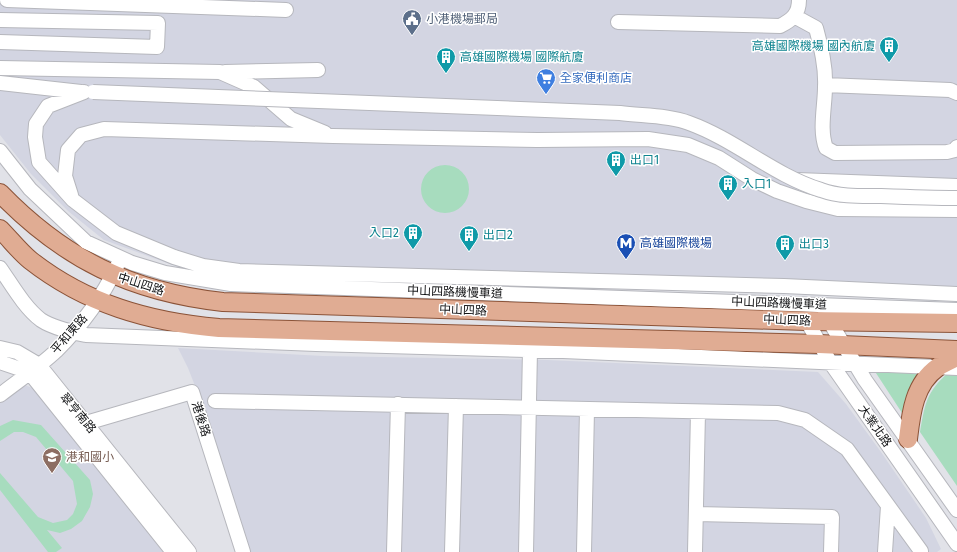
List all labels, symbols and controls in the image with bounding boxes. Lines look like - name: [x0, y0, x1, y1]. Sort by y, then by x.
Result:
- public building icon: 小港機場郵局: [401, 8, 423, 36]
- place label: 小港機場郵局: [426, 12, 498, 26]
- building icon: 高雄國際機場 國內航廈: [878, 35, 900, 63]
- place label: 高雄國際機場 國內航廈: [752, 39, 875, 53]
- building icon: 高雄國際機場 國際航廈: [435, 46, 457, 74]
- place label: 高雄國際機場 國際航廈: [460, 50, 583, 64]
- supermarket icon: 全家便利商店: [535, 67, 557, 95]
- place label: 全家便利商店: [560, 71, 632, 85]
- building icon: 出口1: [605, 149, 627, 177]
- place label: 出口1: [630, 153, 659, 167]
- building icon: 入口1: [717, 173, 739, 201]
- place label: 入口1: [742, 177, 771, 191]
- building icon: 入口2: [402, 222, 424, 250]
- building icon: 出口2: [458, 224, 480, 252]
- place label: 入口2: [369, 226, 399, 240]
- place label: 出口2: [483, 228, 513, 242]
- metro station icon: 高雄國際機場: [615, 232, 637, 260]
- building icon: 出口3: [774, 233, 796, 261]
- place label: 高雄國際機場: [640, 236, 712, 250]
- place label: 出口3: [799, 237, 829, 251]
- street label: 中山四路: [116, 270, 166, 298]
- street label: 中山四路機慢車道: [407, 283, 503, 301]
- street label: 中山四路機慢車道: [731, 294, 827, 312]
- street label: 中山四路: [439, 302, 487, 318]
- street label: 平和東路: [48, 311, 90, 357]
- street label: 中山四路: [763, 312, 811, 328]
- street label: 翠亨南路: [57, 390, 99, 436]
- street label: 港後路: [189, 400, 213, 438]
- street label: 大業北路: [855, 402, 895, 450]
- school or university icon: 港和國小: [41, 446, 63, 474]
- place label: 港和國小: [66, 450, 114, 464]

